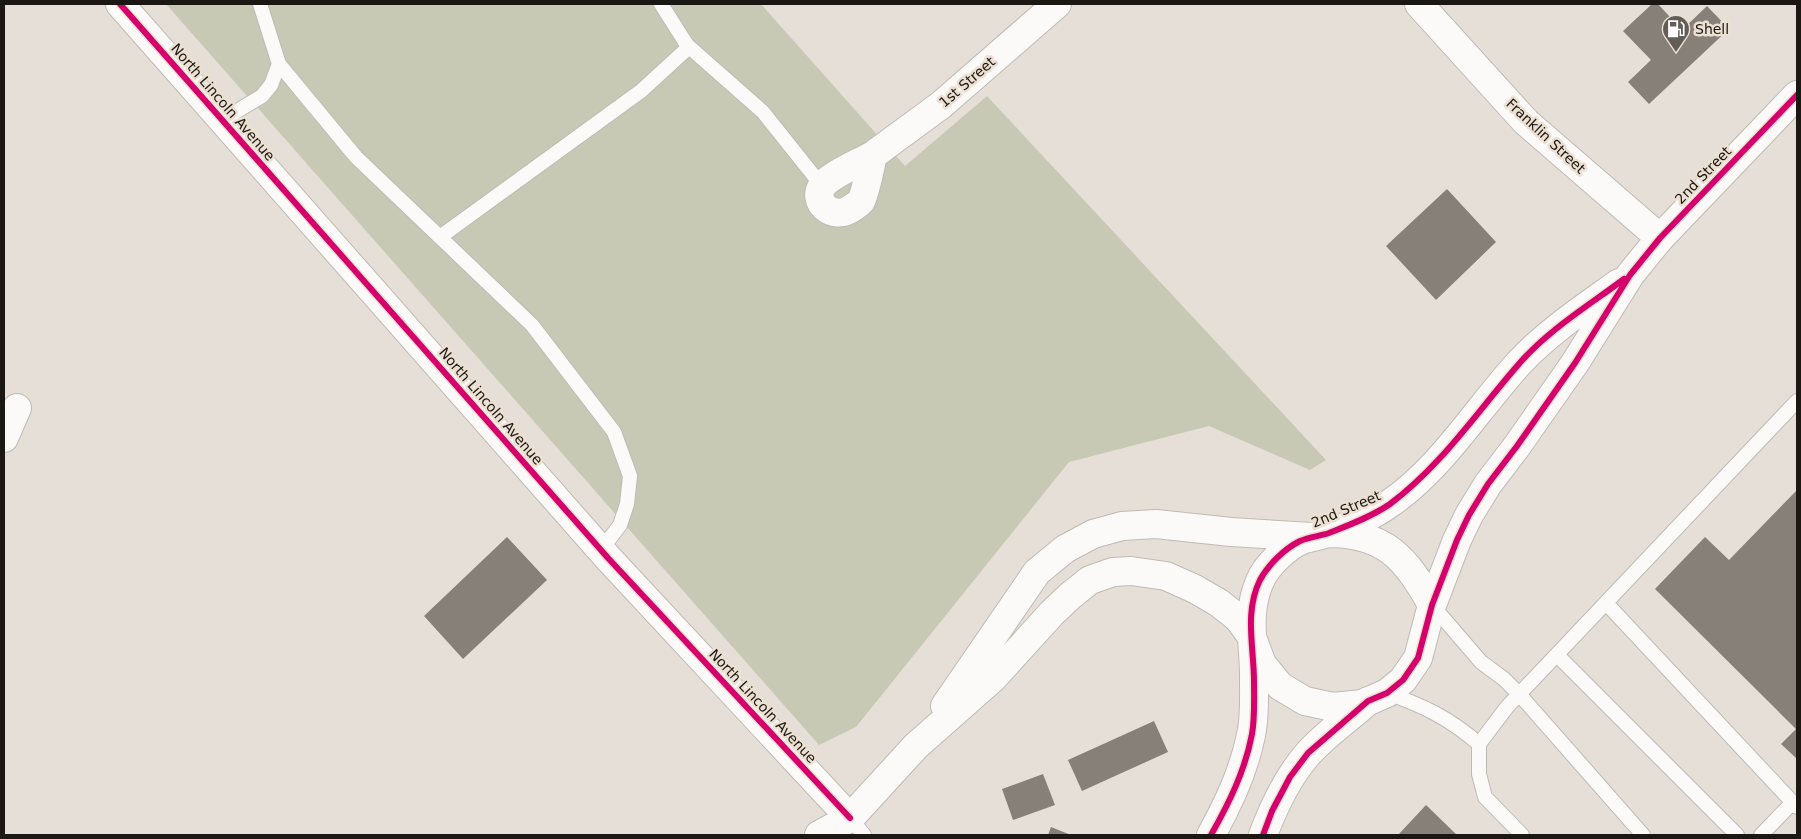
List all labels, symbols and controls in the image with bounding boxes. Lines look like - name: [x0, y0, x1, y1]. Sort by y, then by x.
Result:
- fuel station icon: Shell: [1661, 14, 1691, 53]
- place label: Shell: [1695, 21, 1729, 37]
- street label: North Lincoln Avenue: [168, 40, 278, 164]
- street label: 1st Street: [936, 53, 999, 111]
- street label: Franklin Street: [1503, 95, 1589, 177]
- street label: 2nd Street: [1672, 143, 1735, 207]
- street label: North Lincoln Avenue: [436, 344, 546, 468]
- street label: 2nd Street: [1309, 487, 1383, 531]
- street label: North Lincoln Avenue: [706, 646, 820, 766]

